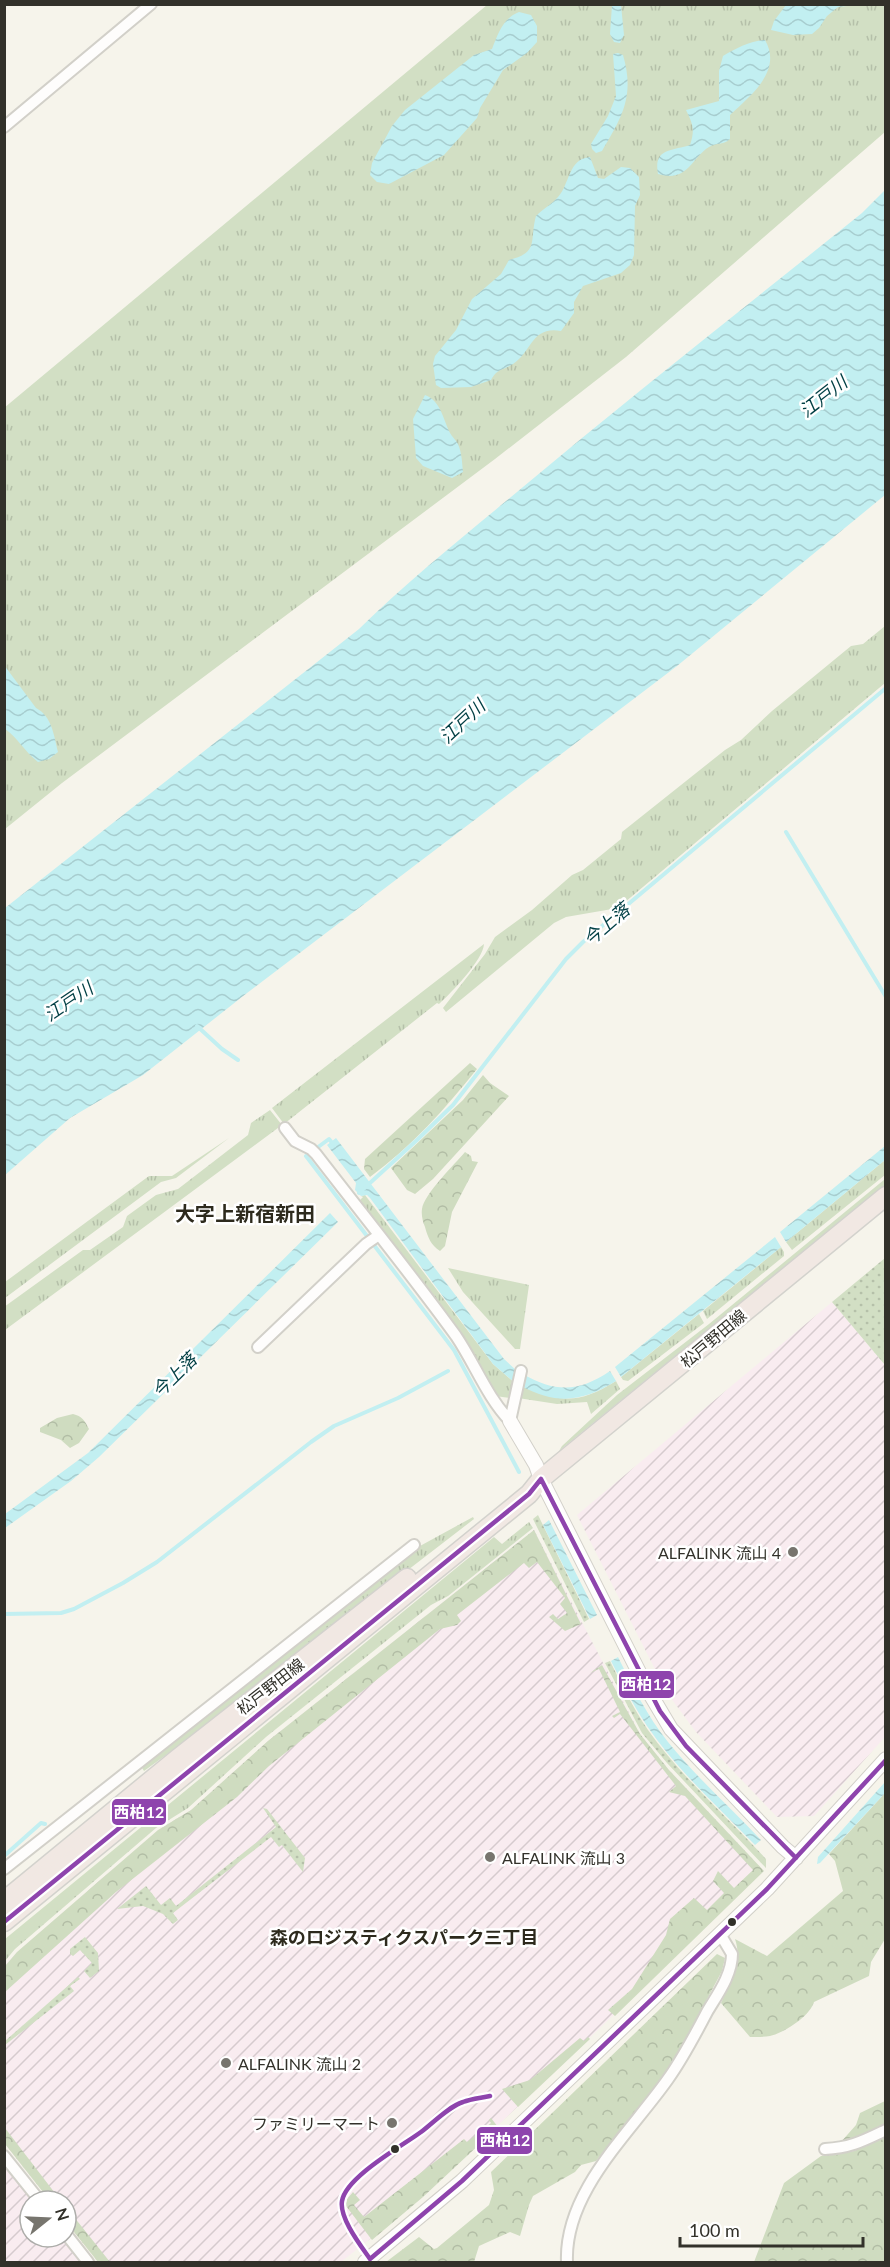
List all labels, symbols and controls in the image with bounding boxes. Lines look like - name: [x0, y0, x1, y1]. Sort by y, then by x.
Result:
- water label: 江戸川: [795, 369, 853, 421]
- water label: 江戸川: [435, 693, 491, 747]
- water label: 今上落: [578, 896, 636, 950]
- water label: 江戸川: [39, 976, 98, 1025]
- district label: 大字上新宿新田: [175, 1201, 315, 1225]
- street label: 松戸野田線: [676, 1305, 750, 1371]
- water label: 今上落: [147, 1346, 203, 1402]
- place label: ALFALINK 流山 4: [658, 1543, 781, 1562]
- marker: ALFALINK 流山 4: [786, 1545, 800, 1559]
- street label: 松戸野田線: [233, 1654, 307, 1718]
- line badge: 西柏12: [618, 1670, 675, 1699]
- text: 西柏12: [621, 1674, 671, 1693]
- line badge: 西柏12: [111, 1798, 167, 1826]
- text: 西柏12: [114, 1802, 164, 1821]
- place label: ALFALINK 流山 3: [502, 1848, 625, 1867]
- marker: ALFALINK 流山 3: [483, 1850, 497, 1864]
- unlabelled marker: [726, 1916, 738, 1928]
- district label: 森のロジスティクスパーク三丁目: [270, 1926, 538, 1948]
- place label: ALFALINK 流山 2: [238, 2054, 361, 2073]
- marker: ALFALINK 流山 2: [219, 2056, 233, 2070]
- place label: ファミリーマート: [252, 2114, 380, 2133]
- marker: ファミリーマート: [385, 2116, 399, 2130]
- line badge: 西柏12: [476, 2126, 533, 2155]
- text: 西柏12: [480, 2130, 530, 2149]
- unlabelled marker: [389, 2143, 401, 2155]
- north arrow: [18, 2189, 78, 2249]
- text: N: [52, 2205, 74, 2223]
- scale bar: [680, 2210, 863, 2248]
- text: 100 m: [689, 2219, 740, 2241]

